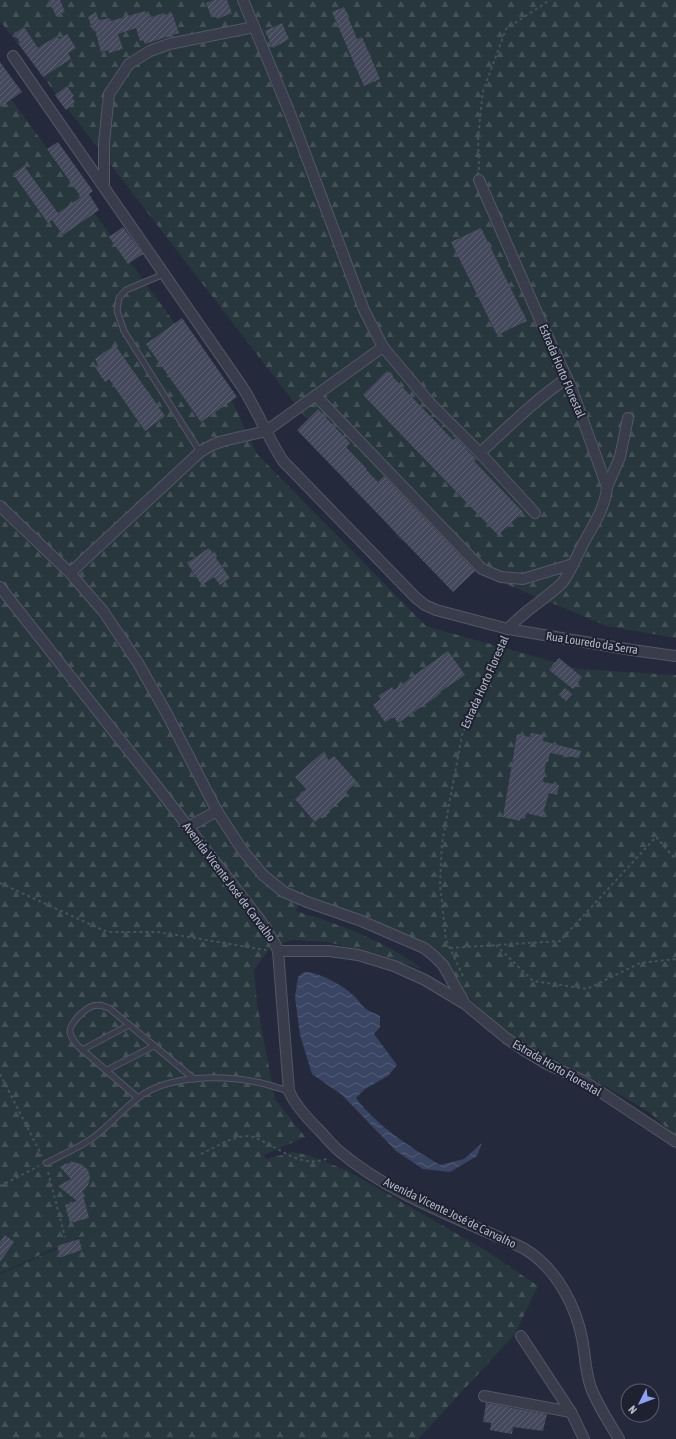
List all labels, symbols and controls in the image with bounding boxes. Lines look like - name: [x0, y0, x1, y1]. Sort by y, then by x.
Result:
- street label: Estrada Horto Florestal: [536, 322, 588, 421]
- street label: Rua Louredo da Serra: [545, 629, 639, 657]
- street label: Estrada Horto Florestal: [458, 633, 512, 731]
- street label: Avenida Vicente José de Carvalho: [180, 820, 279, 945]
- street label: Estrada Horto Florestal: [510, 1037, 605, 1100]
- street label: Avenida Vicente José de Carvalho: [382, 1175, 519, 1251]
- north arrow: [620, 1383, 660, 1423]
- text: N: [626, 1403, 639, 1416]

